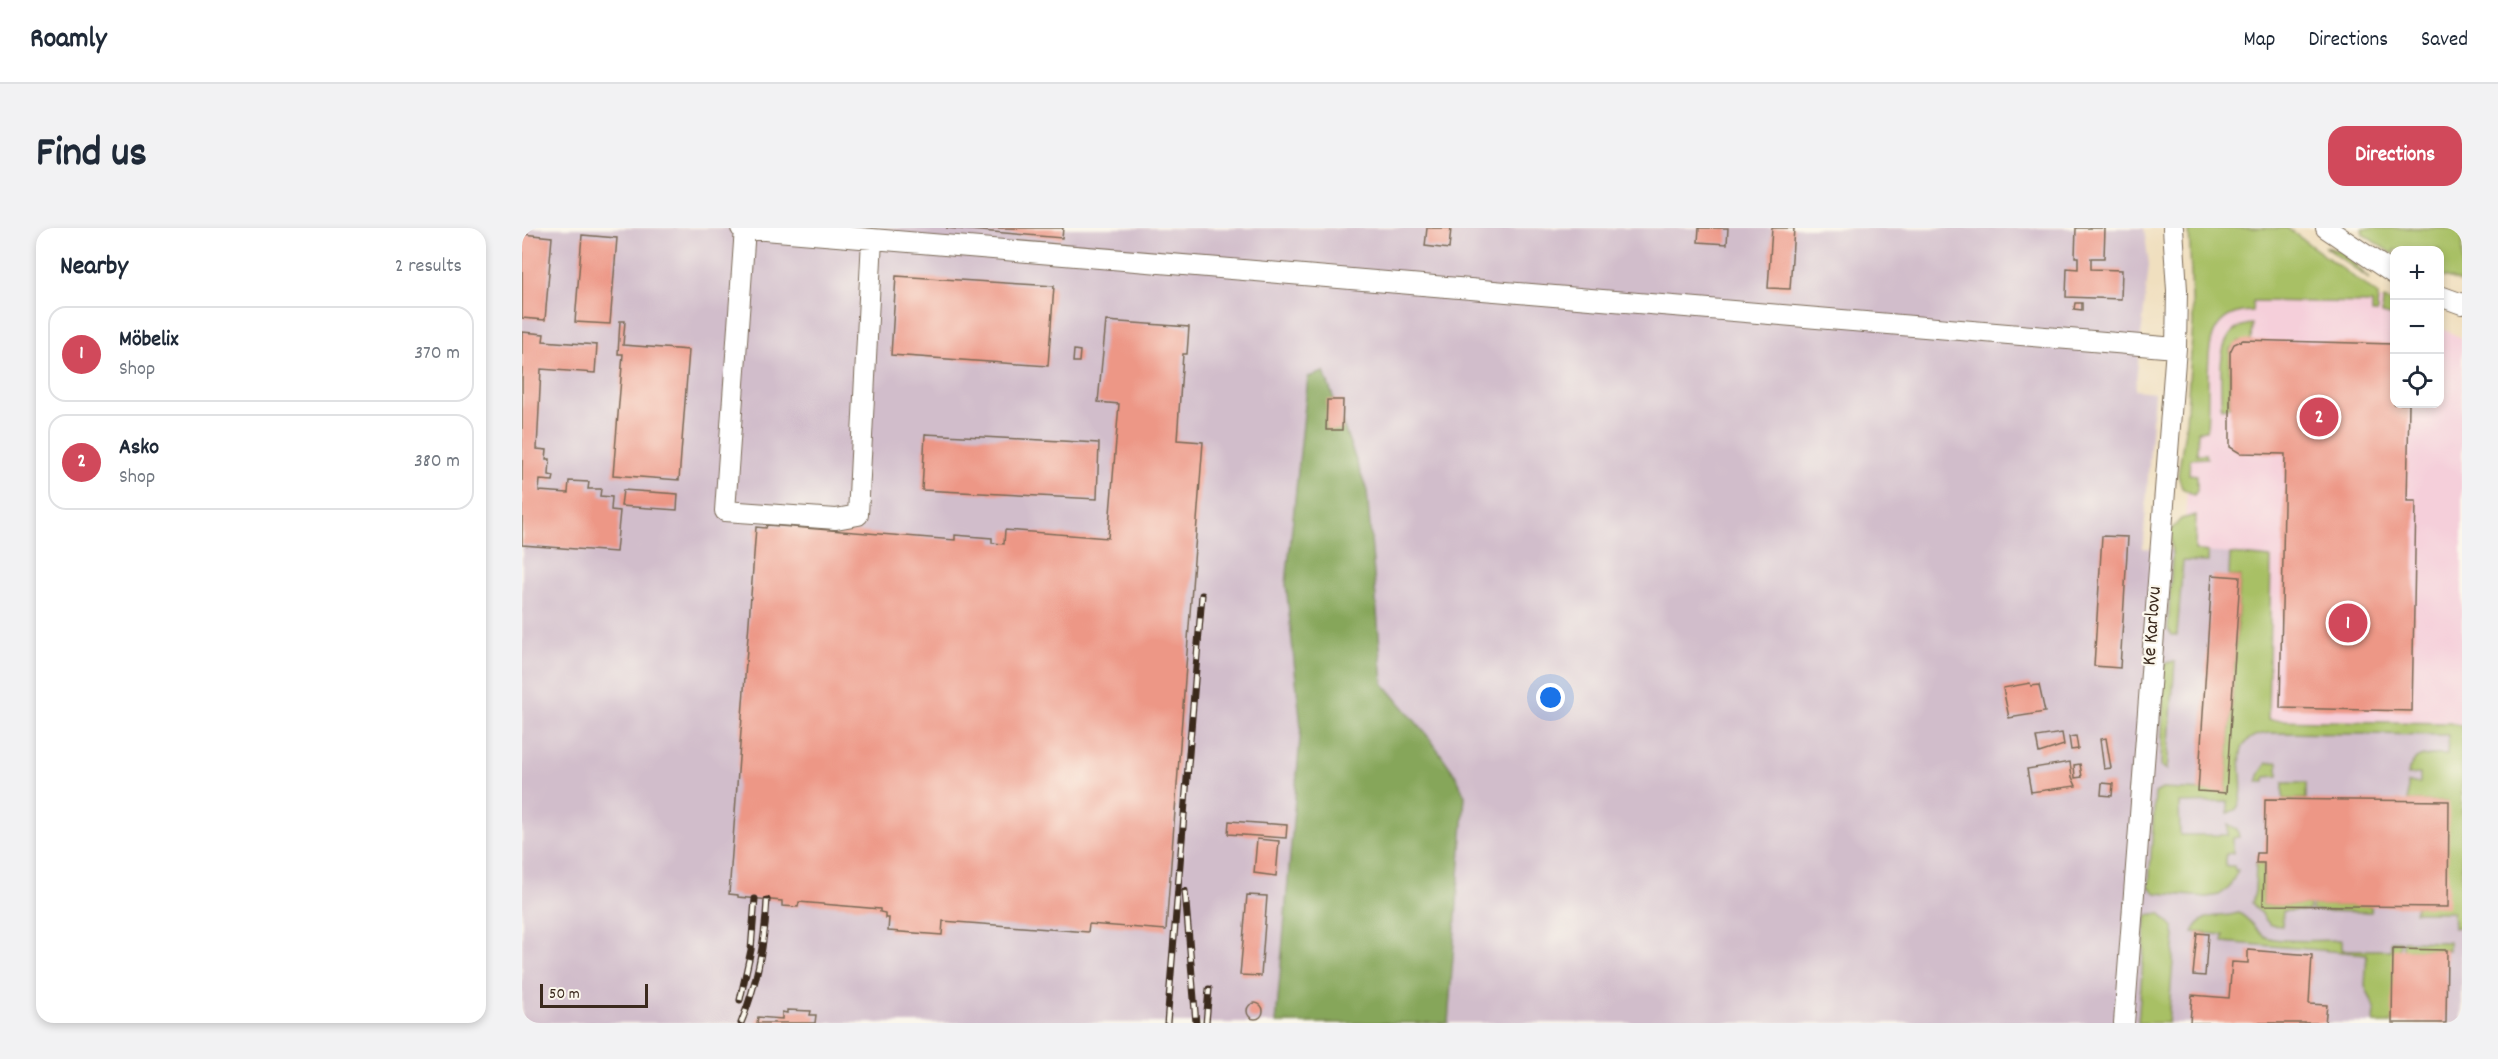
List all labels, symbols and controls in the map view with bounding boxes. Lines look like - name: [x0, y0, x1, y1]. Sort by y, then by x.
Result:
- text: Roamly: [30, 21, 106, 61]
- text: Map: [2244, 26, 2275, 56]
- text: Directions: [2308, 26, 2388, 56]
- text: Saved: [2421, 26, 2468, 56]
- text: Find us: [36, 126, 147, 186]
- button: Directions: [2328, 126, 2462, 186]
- map controls: [2390, 246, 2444, 408]
- button: +: [2390, 246, 2444, 300]
- text: Nearby: [60, 249, 128, 286]
- text: 2 results: [395, 253, 462, 281]
- button: −: [2390, 300, 2444, 354]
- text: Möbelix: [119, 325, 178, 356]
- text: 1: [79, 340, 84, 368]
- text: 370 m: [414, 340, 460, 368]
- button: locate: [2390, 354, 2444, 408]
- text: Shop: [119, 356, 155, 384]
- pin: 2: [2300, 394, 2338, 440]
- text: Asko: [119, 433, 159, 464]
- text: 2: [77, 448, 86, 476]
- text: 380 m: [414, 448, 460, 476]
- text: Shop: [119, 464, 155, 492]
- street label: Ke Karlovu: [2136, 585, 2170, 667]
- pin: 1: [2328, 600, 2368, 646]
- your location: [1536, 683, 1565, 712]
- scale bar: [540, 981, 648, 1008]
- text: 50 m: [549, 983, 580, 1006]

